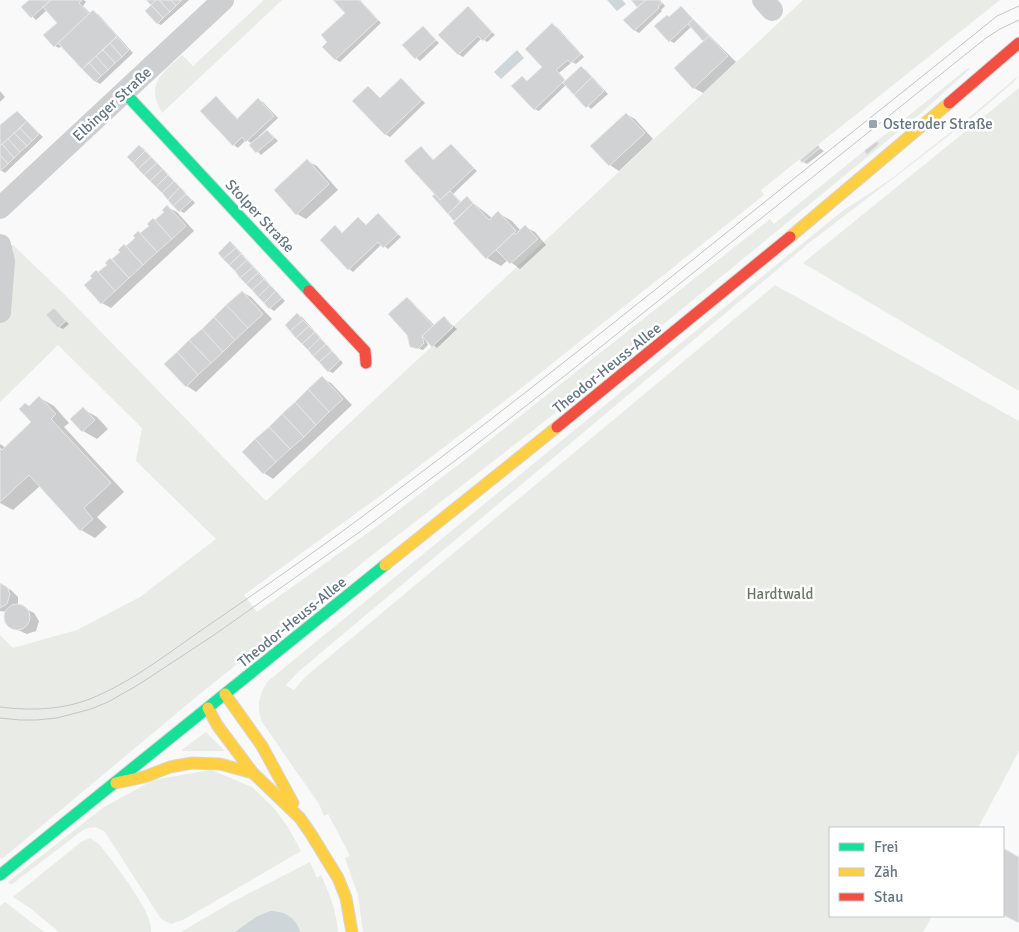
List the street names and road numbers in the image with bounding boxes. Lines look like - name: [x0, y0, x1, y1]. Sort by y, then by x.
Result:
- street label: Elbinger Straße: [69, 63, 155, 145]
- street label: Stolper Straße: [222, 176, 298, 256]
- street label: Theodor-Heuss-Allee: [549, 319, 665, 417]
- street label: Theodor-Heuss-Allee: [234, 573, 350, 671]

